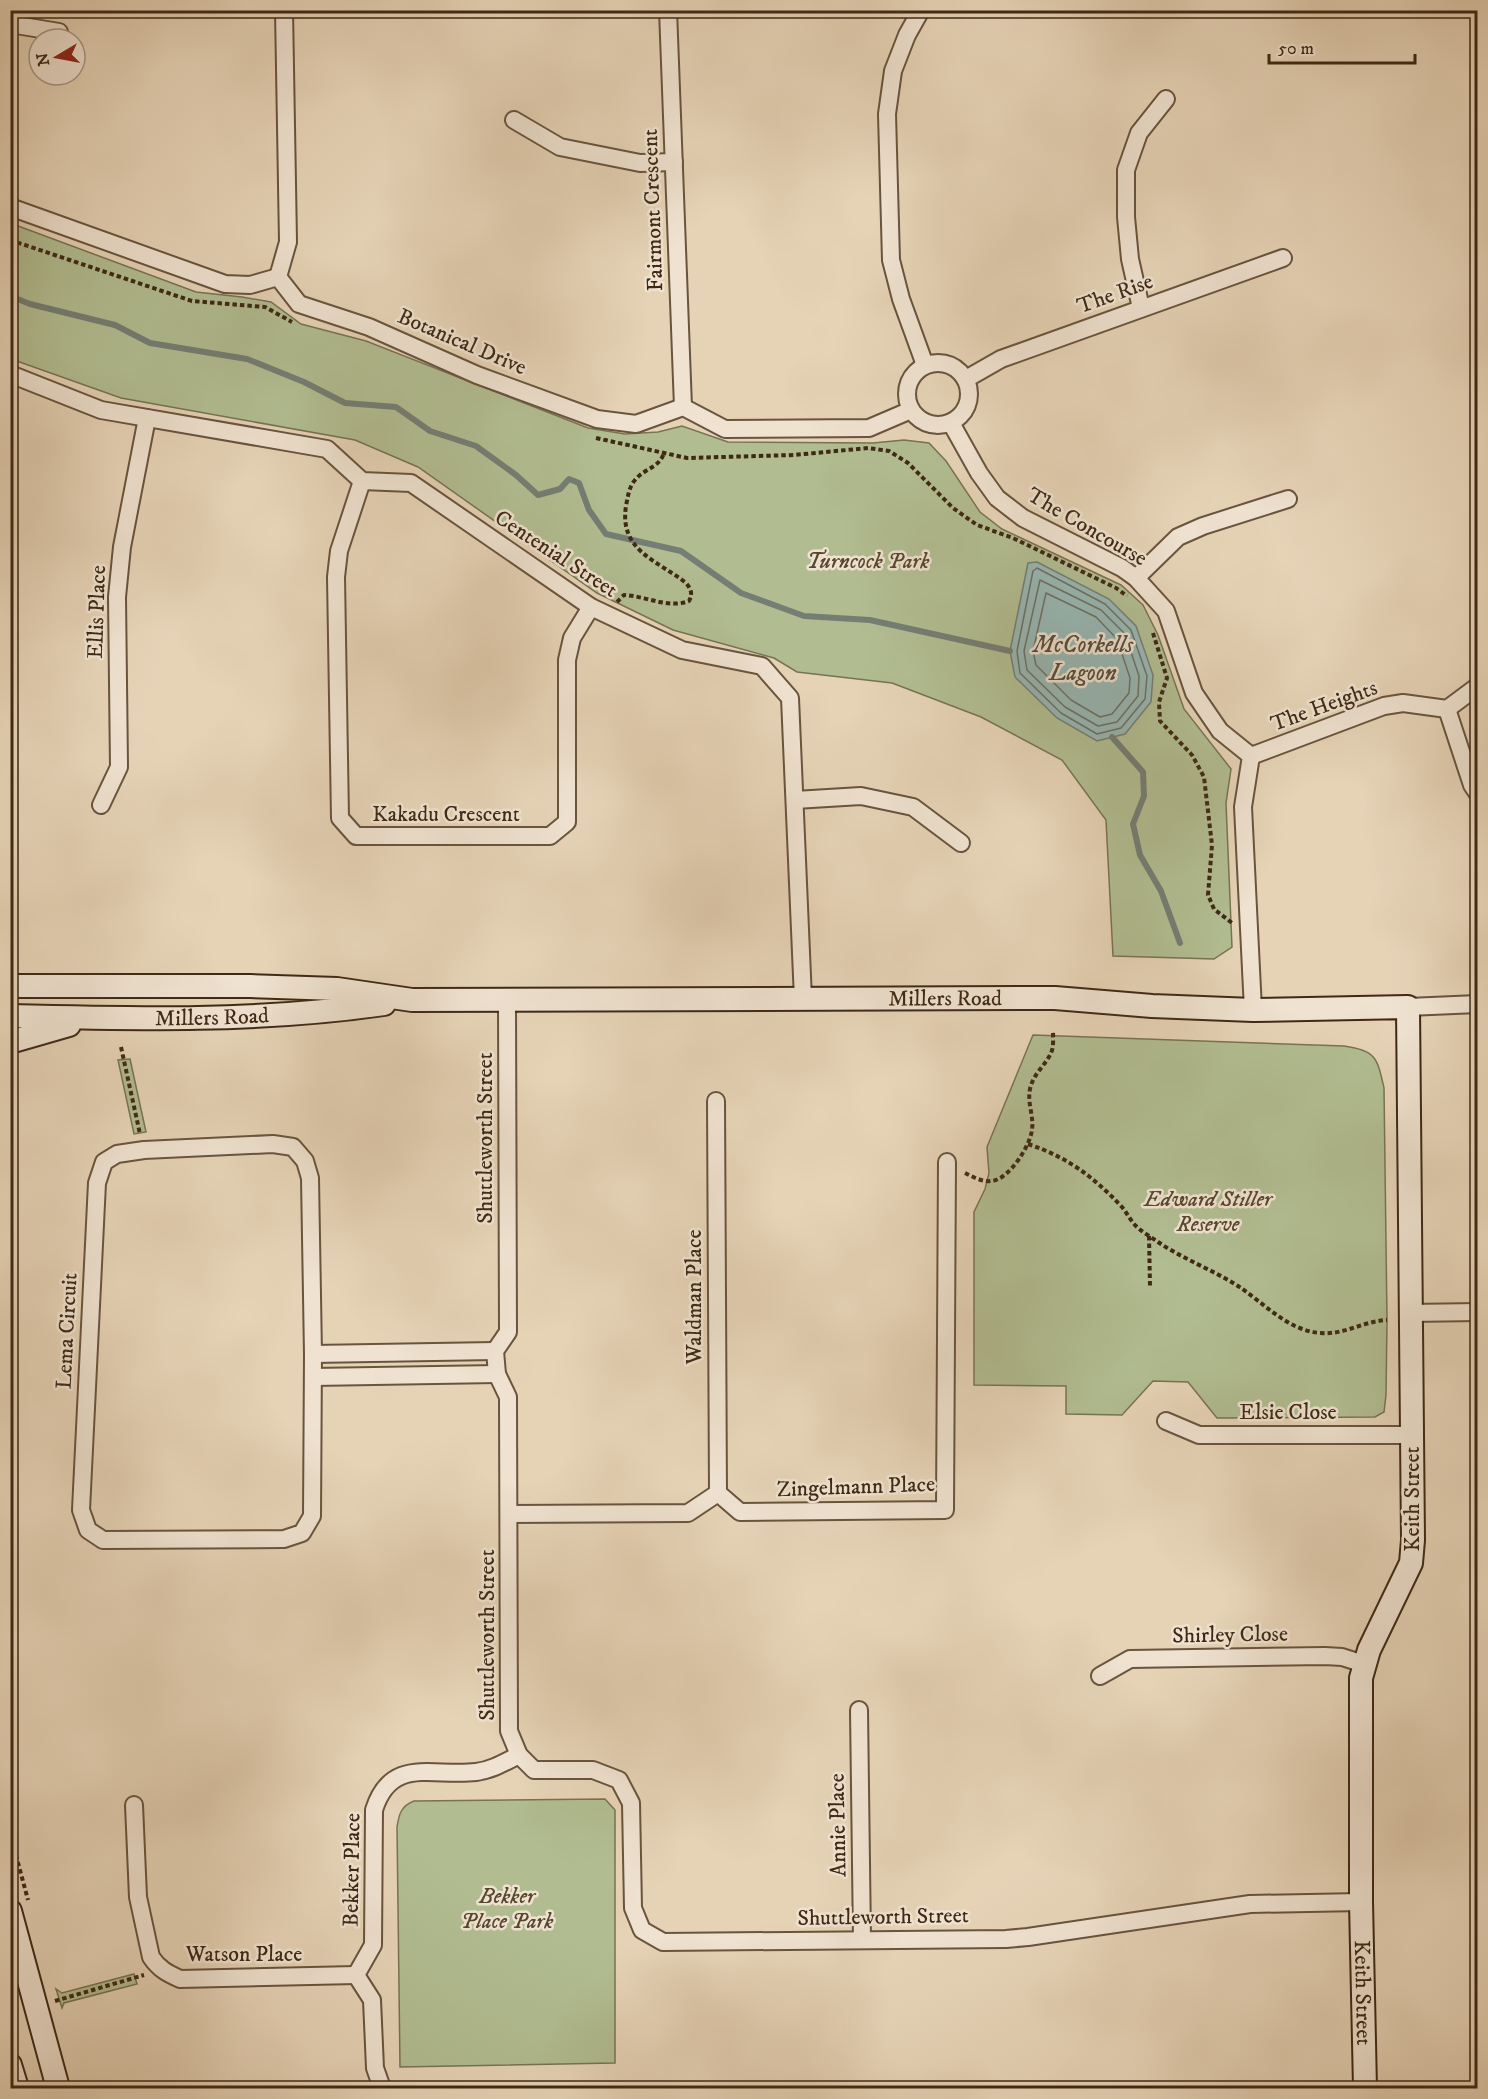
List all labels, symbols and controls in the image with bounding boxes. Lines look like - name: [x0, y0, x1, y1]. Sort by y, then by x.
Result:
- north arrow: [27, 27, 87, 87]
- scale bar: [1269, 27, 1414, 65]
- text: 50 m: [1278, 38, 1314, 60]
- text: N: [32, 51, 54, 68]
- street label: Fairmont Crescent: [637, 128, 669, 292]
- street label: The Rise: [1073, 268, 1157, 320]
- street label: Botanical Drive: [394, 303, 530, 381]
- street label: The Concourse: [1022, 482, 1152, 572]
- street label: Centenial Street: [489, 504, 623, 604]
- park label: Turncock Park: [807, 548, 930, 575]
- street label: Ellis Place: [82, 565, 112, 659]
- water label: McCorkells Lagoon: [1031, 630, 1134, 688]
- street label: The Heights: [1267, 674, 1381, 738]
- street label: Kakadu Crescent: [372, 801, 520, 828]
- street label: Millers Road: [888, 985, 1002, 1012]
- street label: Millers Road: [155, 1002, 270, 1032]
- street label: Shuttleworth Street: [472, 1052, 499, 1224]
- park label: Edward Stiller Reserve: [1142, 1186, 1274, 1238]
- street label: Waldman Place: [681, 1229, 708, 1366]
- street label: Lema Circuit: [50, 1272, 84, 1390]
- street label: Elsie Close: [1239, 1399, 1337, 1426]
- street label: Keith Street: [1399, 1446, 1426, 1552]
- street label: Zingelmann Place: [776, 1471, 936, 1503]
- street label: Shuttleworth Street: [474, 1549, 501, 1721]
- street label: Shirley Close: [1172, 1620, 1288, 1650]
- street label: Annie Place: [824, 1773, 852, 1877]
- street label: Bekker Place: [338, 1813, 366, 1927]
- park label: Bekker Place Park: [461, 1883, 554, 1935]
- street label: Shuttleworth Street: [797, 1902, 969, 1932]
- street label: Keith Street: [1348, 1940, 1378, 2046]
- street label: Watson Place: [185, 1941, 302, 1968]

